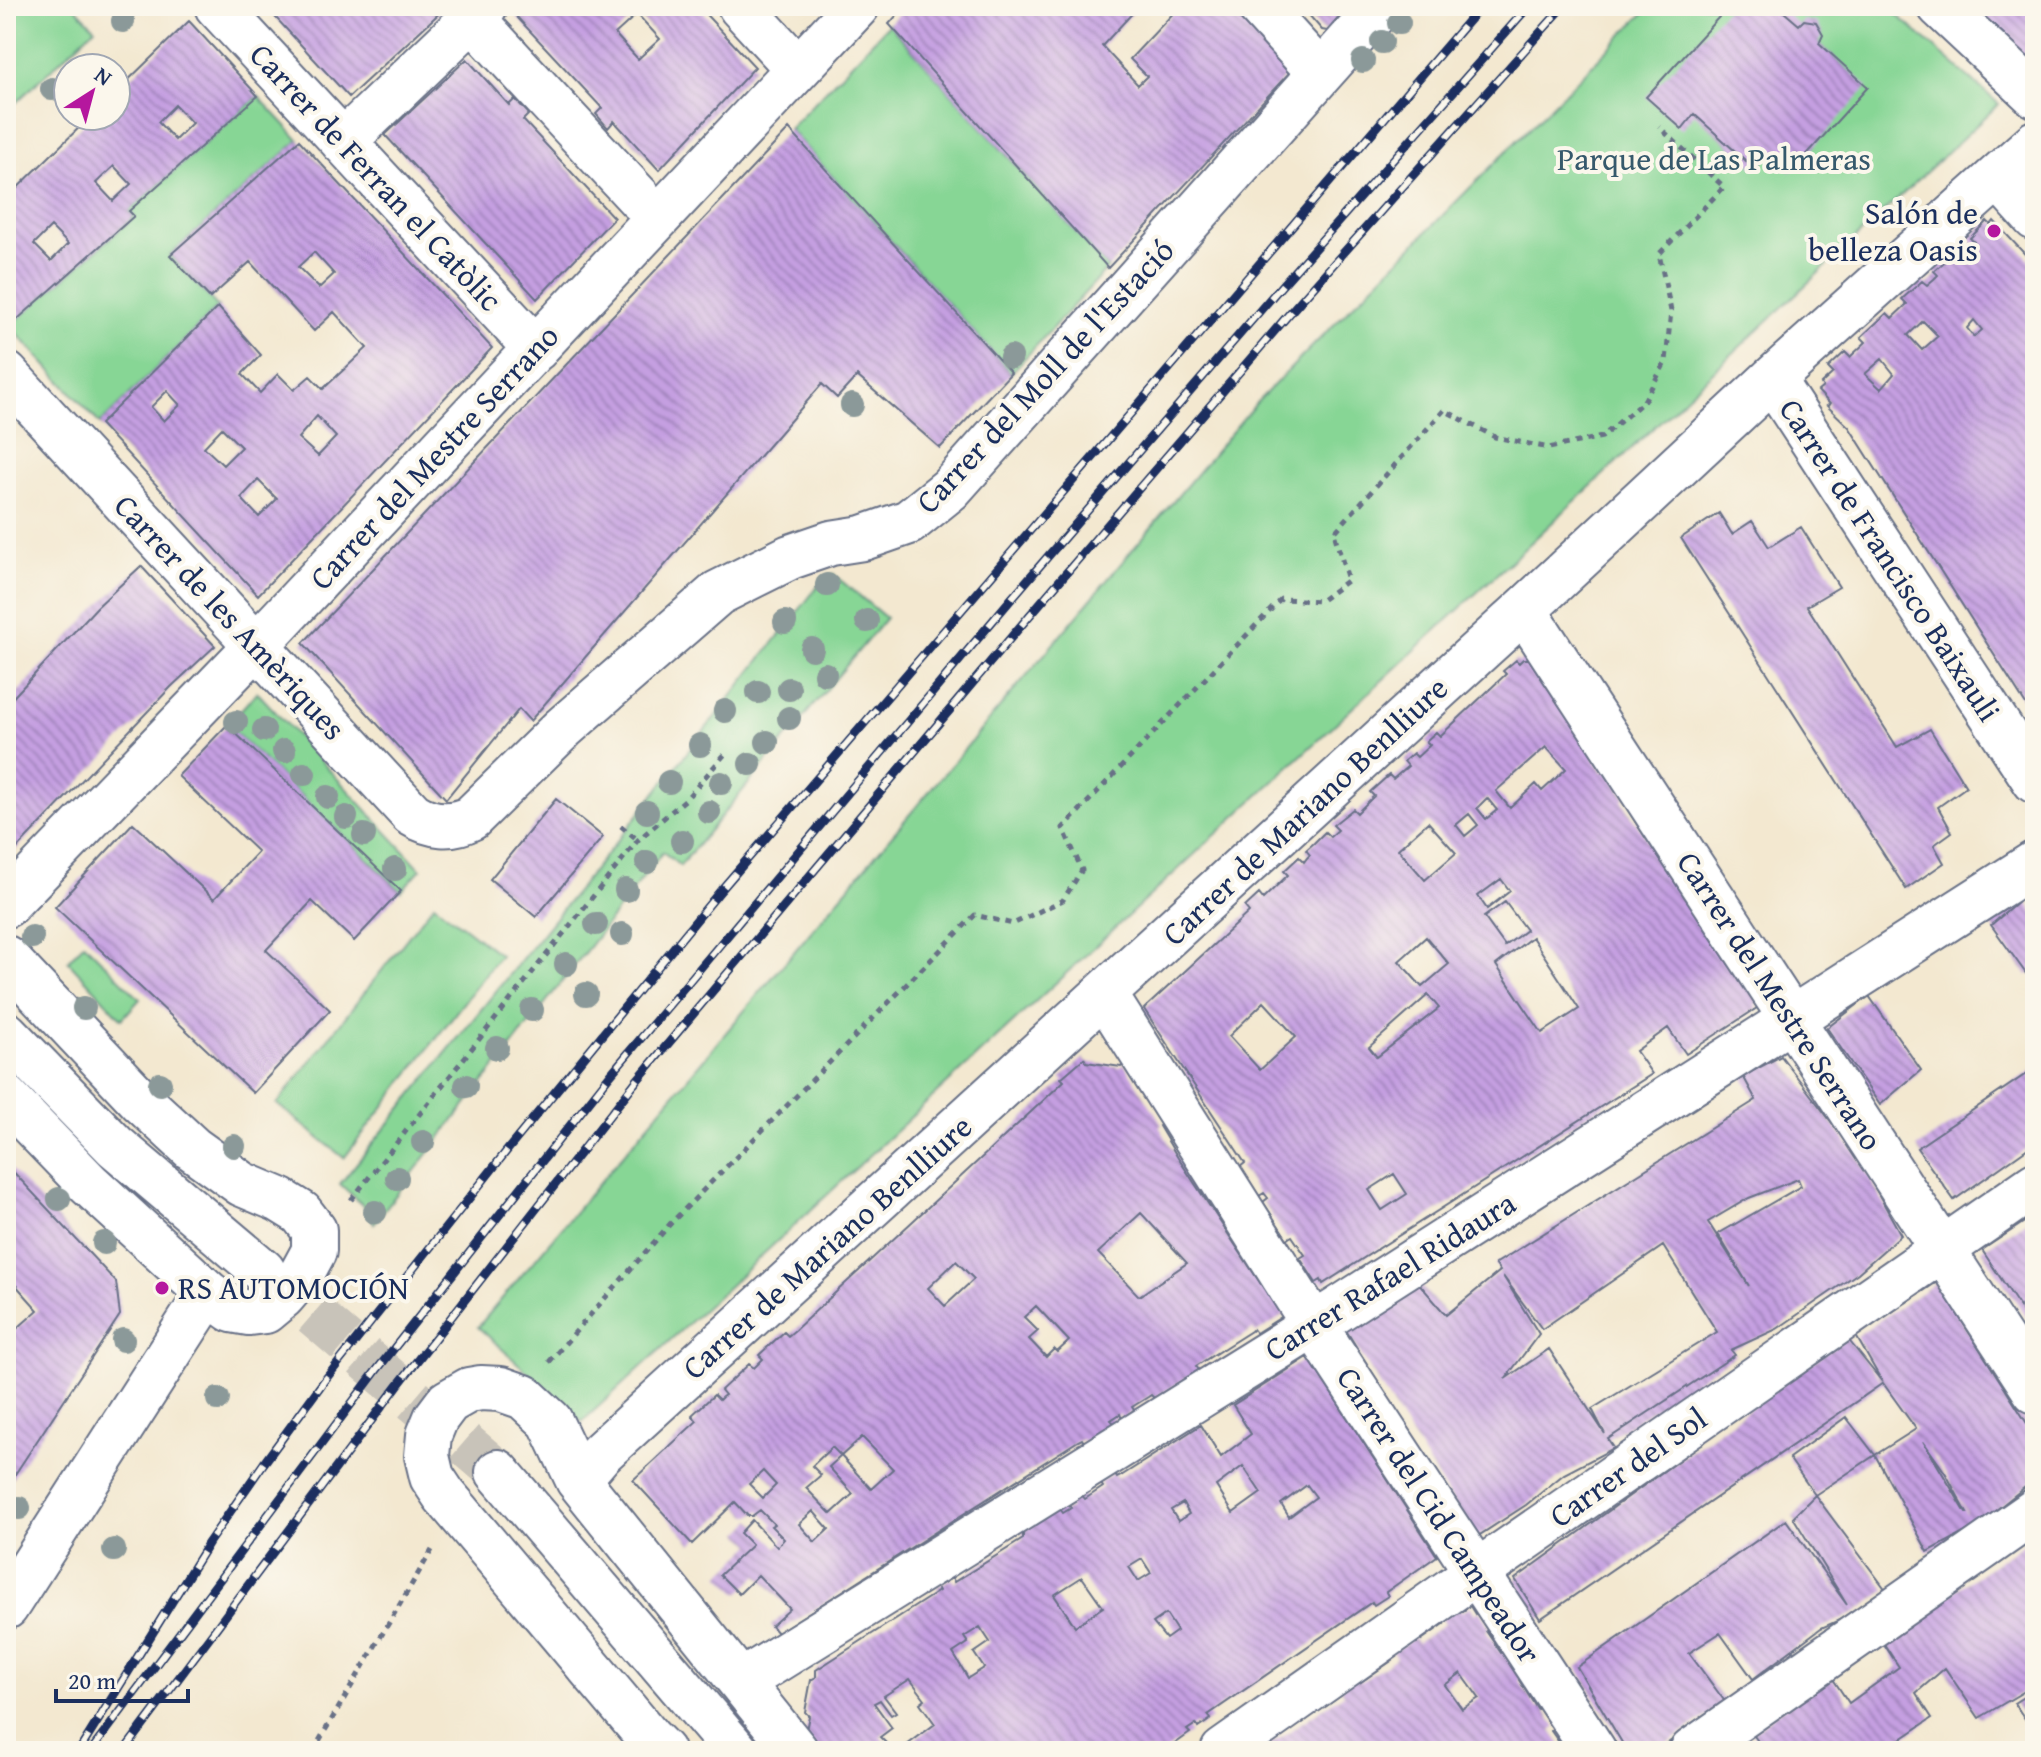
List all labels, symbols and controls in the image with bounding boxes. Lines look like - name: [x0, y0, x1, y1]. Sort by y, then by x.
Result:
- street label: Carrer de Ferran el Catòlic: [239, 32, 513, 321]
- north arrow: [52, 52, 132, 132]
- text: N: [88, 59, 119, 93]
- park label: Parque de Las Palmeras: [1557, 135, 1871, 182]
- place label: Salón de belleza Oasis: [1808, 189, 1978, 273]
- marker: Salón de belleza Oasis: [1985, 222, 2003, 240]
- street label: Carrer del Moll de l'Estació: [905, 228, 1185, 524]
- street label: Carrer del Mestre Serrano: [298, 313, 569, 600]
- street label: Carrer de Francisco Baixauli: [1768, 389, 2013, 731]
- street label: Carrer de les Amèriques: [104, 483, 357, 750]
- street label: Carrer de Mariano Benlliure: [1151, 665, 1458, 956]
- street label: Carrer del Mestre Serrano: [1666, 842, 1895, 1159]
- street label: Carrer de Mariano Benlliure: [671, 1103, 982, 1390]
- street label: Carrer Rafael Ridaura: [1255, 1179, 1525, 1372]
- place label: RS AUTOMOCIÓN: [178, 1264, 409, 1311]
- marker: RS AUTOMOCIÓN: [153, 1279, 171, 1297]
- street label: Carrer del Cid Campeador: [1326, 1357, 1553, 1672]
- street label: Carrer del Sol: [1539, 1395, 1716, 1538]
- scale bar: [56, 1653, 188, 1703]
- text: 20 m: [68, 1663, 116, 1698]

